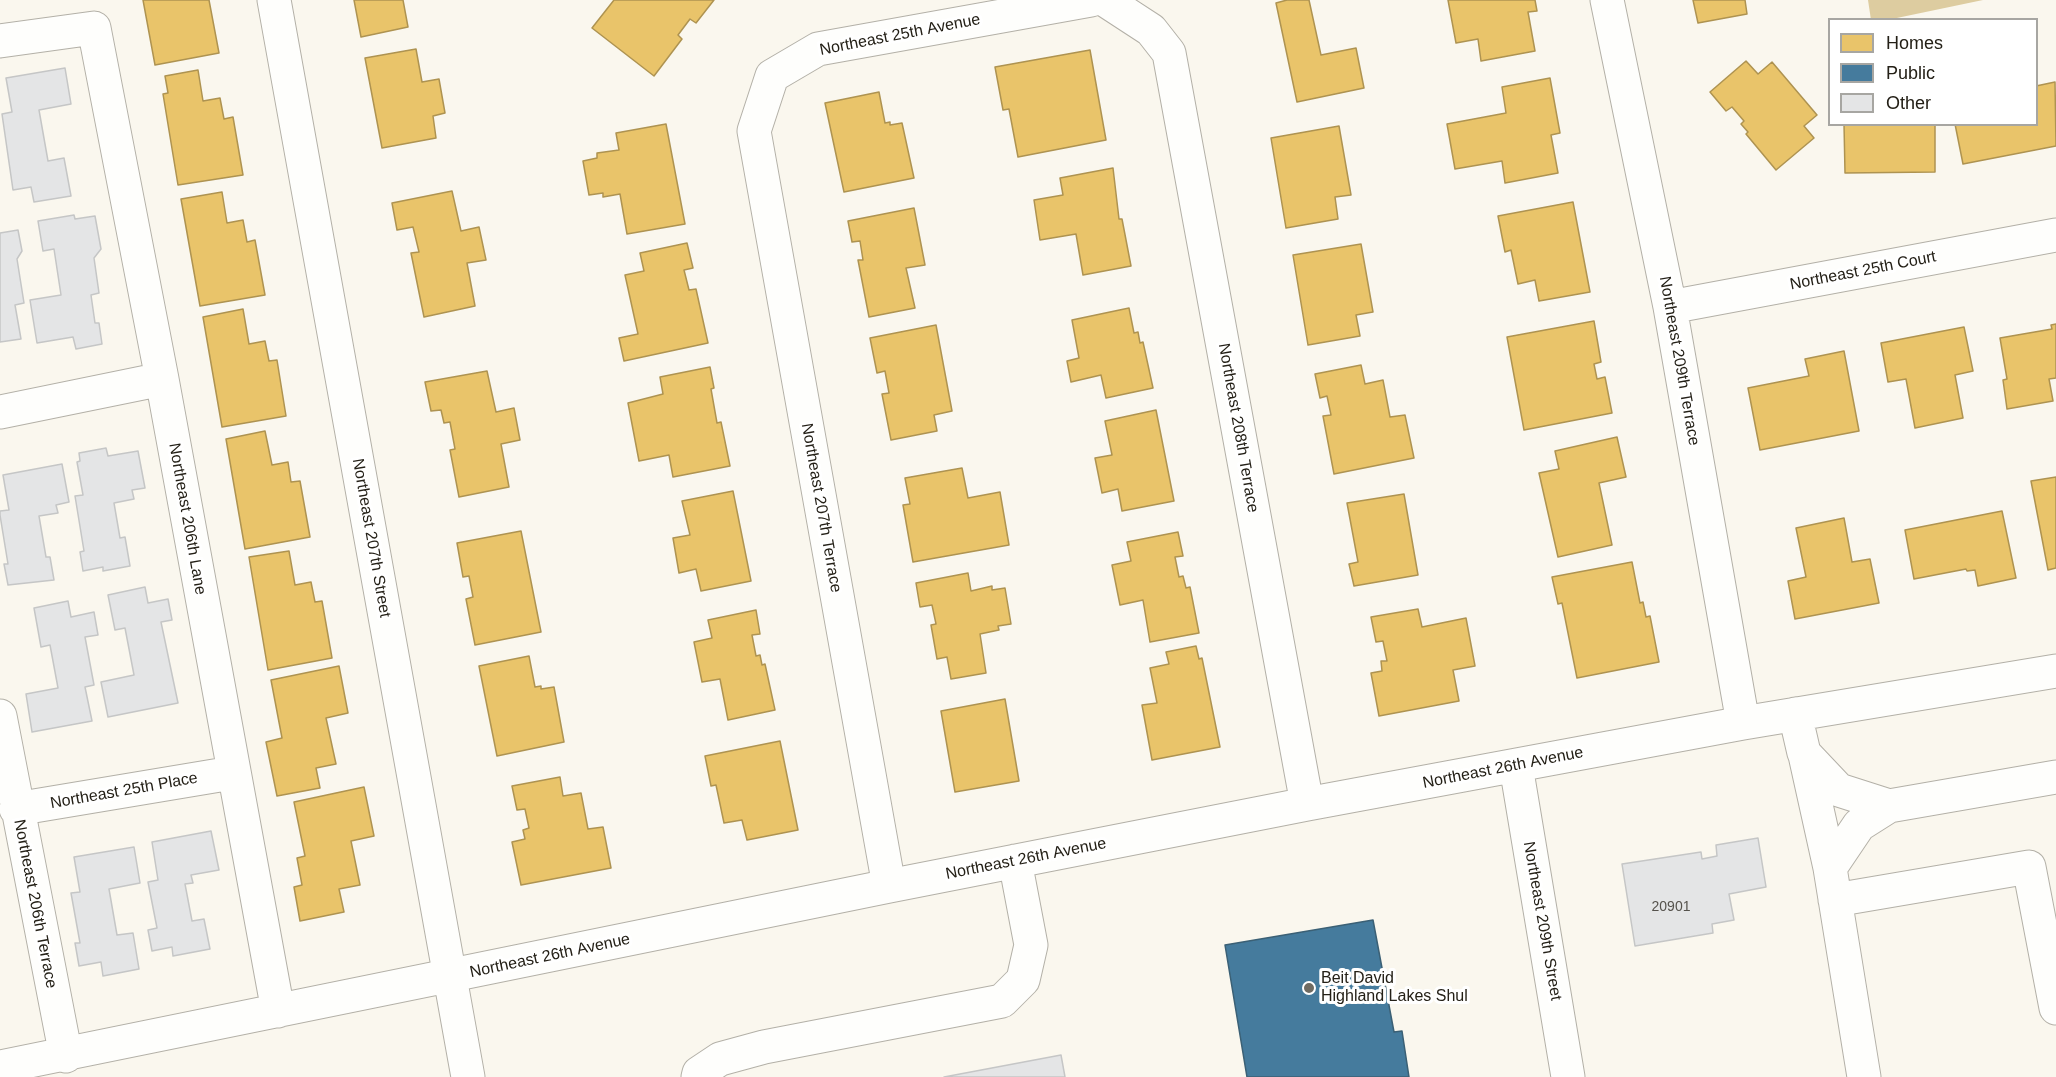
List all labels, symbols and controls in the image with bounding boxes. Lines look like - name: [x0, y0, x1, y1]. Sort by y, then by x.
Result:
- street label: Northeast 25th Avenue: [818, 10, 982, 60]
- legend: [1828, 18, 2038, 126]
- text: Homes: [1886, 33, 1943, 53]
- text: Public: [1886, 63, 1935, 83]
- text: Other: [1886, 93, 1931, 113]
- street label: Northeast 25th Court: [1788, 247, 1938, 295]
- street label: Northeast 209th Terrace: [1655, 275, 1703, 447]
- street label: Northeast 208th Terrace: [1214, 342, 1262, 514]
- street label: Northeast 207th Terrace: [797, 422, 845, 594]
- street label: Northeast 206th Lane: [164, 442, 210, 596]
- street label: Northeast 207th Street: [348, 457, 394, 619]
- street label: Northeast 26th Avenue: [1421, 743, 1585, 793]
- street label: Northeast 25th Place: [49, 769, 199, 813]
- street label: Northeast 206th Terrace: [9, 818, 61, 990]
- street label: Northeast 26th Avenue: [944, 834, 1108, 884]
- street label: Northeast 209th Street: [1519, 840, 1565, 1002]
- house number: 20901: [1652, 899, 1690, 915]
- street label: Northeast 26th Avenue: [468, 930, 632, 982]
- place label: Beit David Highland Lakes Shul: [1321, 969, 1468, 1007]
- marker: Beit David Highland Lakes Shul: [1302, 981, 1316, 995]

